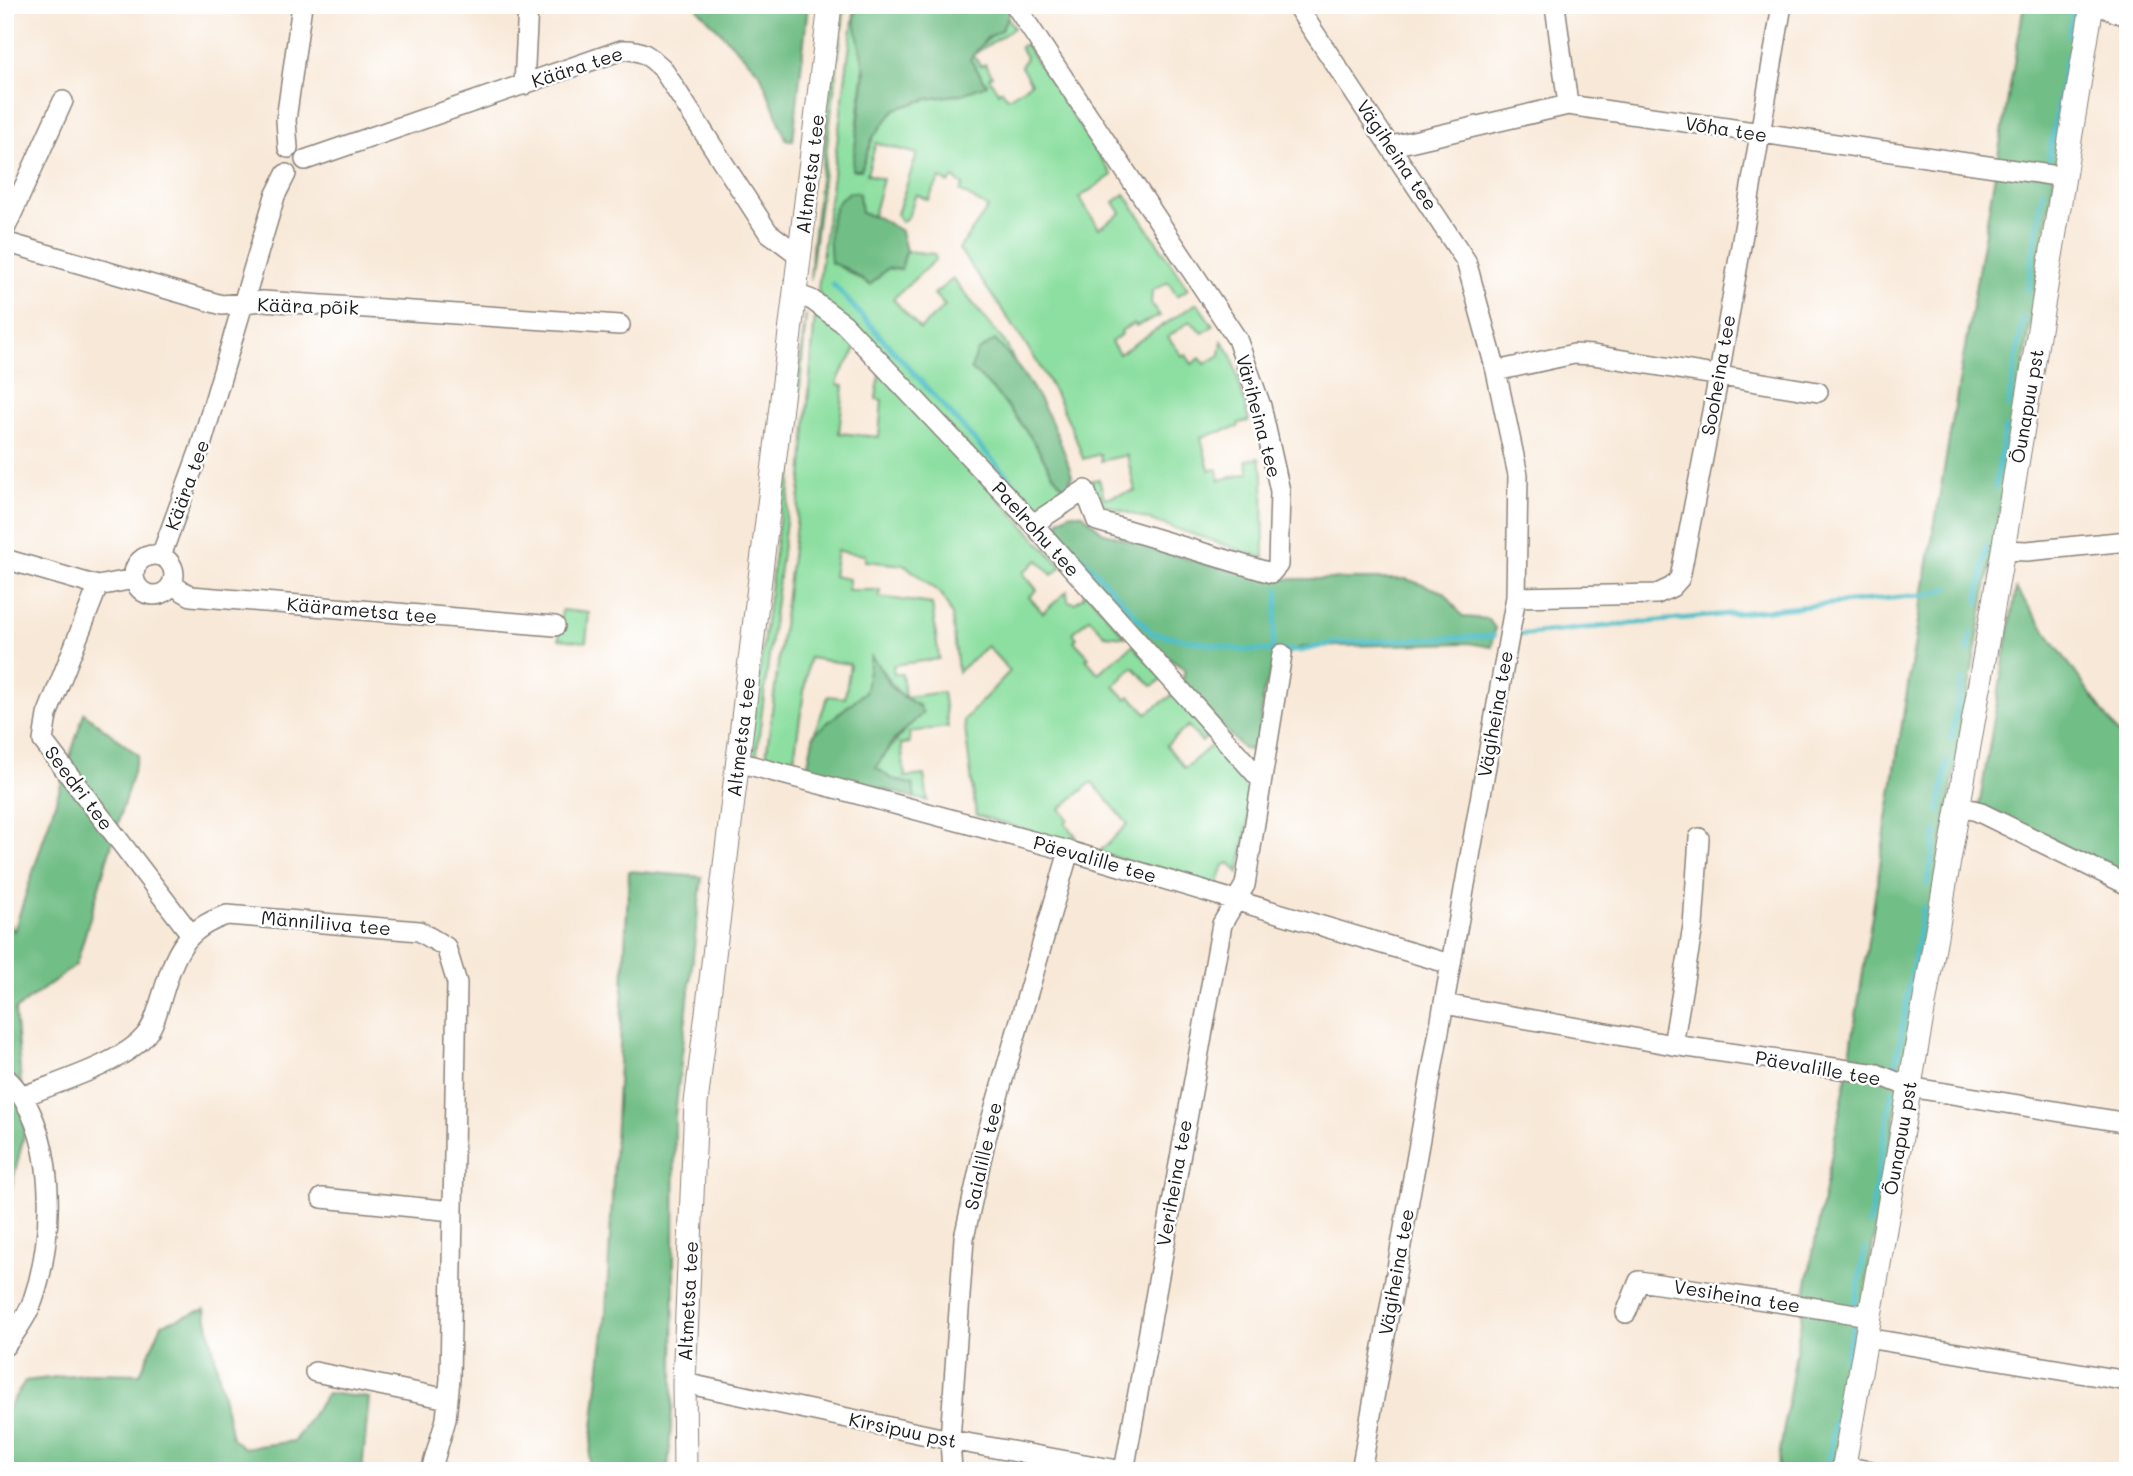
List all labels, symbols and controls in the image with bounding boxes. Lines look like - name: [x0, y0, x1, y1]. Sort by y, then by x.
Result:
- street label: Käära tee: [528, 40, 626, 93]
- street label: Vägiheina tee: [1351, 95, 1444, 215]
- street label: Võha tee: [1683, 110, 1769, 147]
- street label: Altmetsa tee: [790, 113, 829, 235]
- street label: Käära põik: [257, 291, 359, 320]
- street label: Sooheina tee: [1695, 313, 1740, 437]
- street label: Õunapuu pst: [2004, 347, 2049, 465]
- street label: Väriheina tee: [1231, 352, 1288, 480]
- street label: Käära tee: [159, 436, 214, 534]
- street label: Paelrohu tee: [987, 476, 1086, 582]
- street label: Käärametsa tee: [286, 590, 438, 629]
- street label: Vägiheina tee: [1471, 649, 1518, 779]
- street label: Altmetsa tee: [721, 676, 760, 798]
- street label: Seedri tee: [39, 740, 119, 835]
- street label: Päevalille tee: [1031, 829, 1160, 888]
- street label: Männiliiva tee: [260, 904, 392, 941]
- street label: Päevalille tee: [1753, 1044, 1883, 1091]
- street label: Õunapuu pst: [1877, 1079, 1922, 1197]
- street label: Saialille tee: [958, 1099, 1007, 1212]
- street label: Veriheina tee: [1150, 1118, 1197, 1248]
- street label: Vägiheina tee: [1372, 1207, 1419, 1337]
- street label: Altmetsa tee: [672, 1240, 703, 1362]
- street label: Vesiheina tee: [1672, 1273, 1802, 1318]
- street label: Kirsipuu pst: [847, 1406, 959, 1453]

